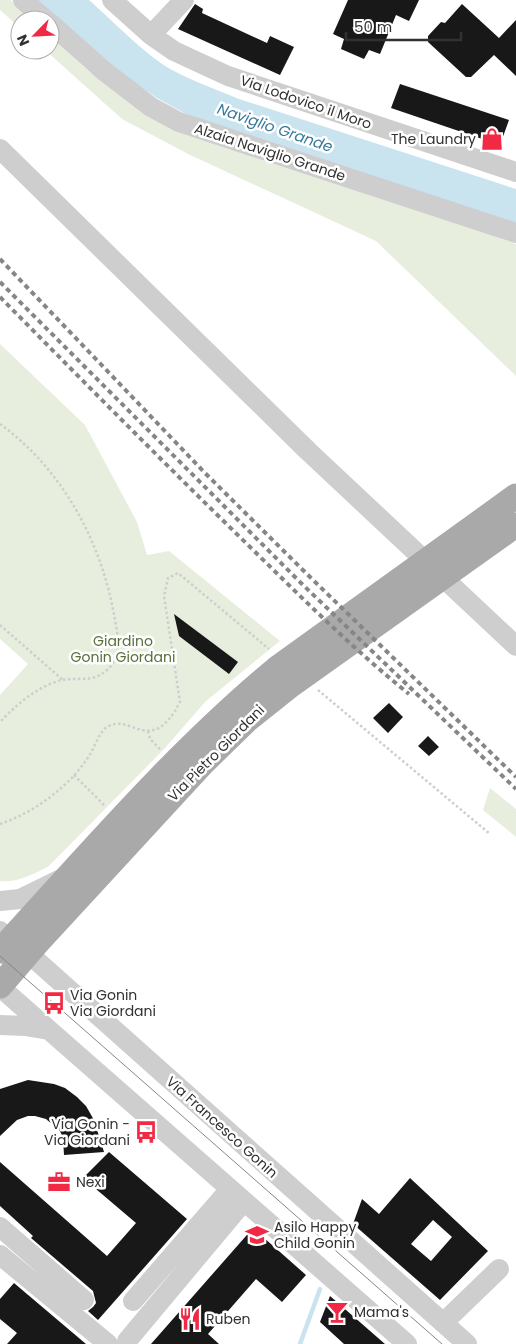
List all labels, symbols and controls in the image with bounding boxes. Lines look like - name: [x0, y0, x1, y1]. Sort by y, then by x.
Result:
- north arrow: [10, 10, 60, 60]
- scale bar: [346, 10, 461, 42]
- text: 50 m: [354, 16, 392, 37]
- text: N: [12, 31, 34, 49]
- street label: Via Lodovico il Moro: [238, 70, 374, 134]
- water label: Naviglio Grande: [215, 98, 336, 157]
- street label: Alzaia Naviglio Grande: [192, 118, 348, 186]
- shop icon: The Laundry: [479, 126, 505, 152]
- place label: The Laundry: [391, 129, 476, 149]
- park label: Giardino Gonin Giordani: [71, 631, 175, 667]
- street label: Via Pietro Giordani: [163, 700, 269, 806]
- place label: Via Gonin Via Giordani: [70, 985, 156, 1021]
- bus stop icon: Via Gonin Via Giordani: [41, 990, 67, 1016]
- street label: Via Francesco Gonin: [162, 1071, 282, 1183]
- place label: Via Gonin - Via Giordani: [44, 1114, 130, 1150]
- bus stop icon: Via Gonin - Via Giordani: [133, 1119, 159, 1145]
- office icon: Nexi: [46, 1169, 72, 1195]
- place label: Nexi: [76, 1172, 105, 1192]
- place label: Asilo Happy Child Gonin: [274, 1217, 356, 1253]
- school or university icon: Asilo Happy Child Gonin: [244, 1222, 270, 1248]
- bar icon: Mama's: [324, 1299, 350, 1325]
- place label: Mama's: [354, 1302, 409, 1322]
- restaurant icon: Ruben: [177, 1306, 203, 1332]
- place label: Ruben: [206, 1309, 251, 1329]

